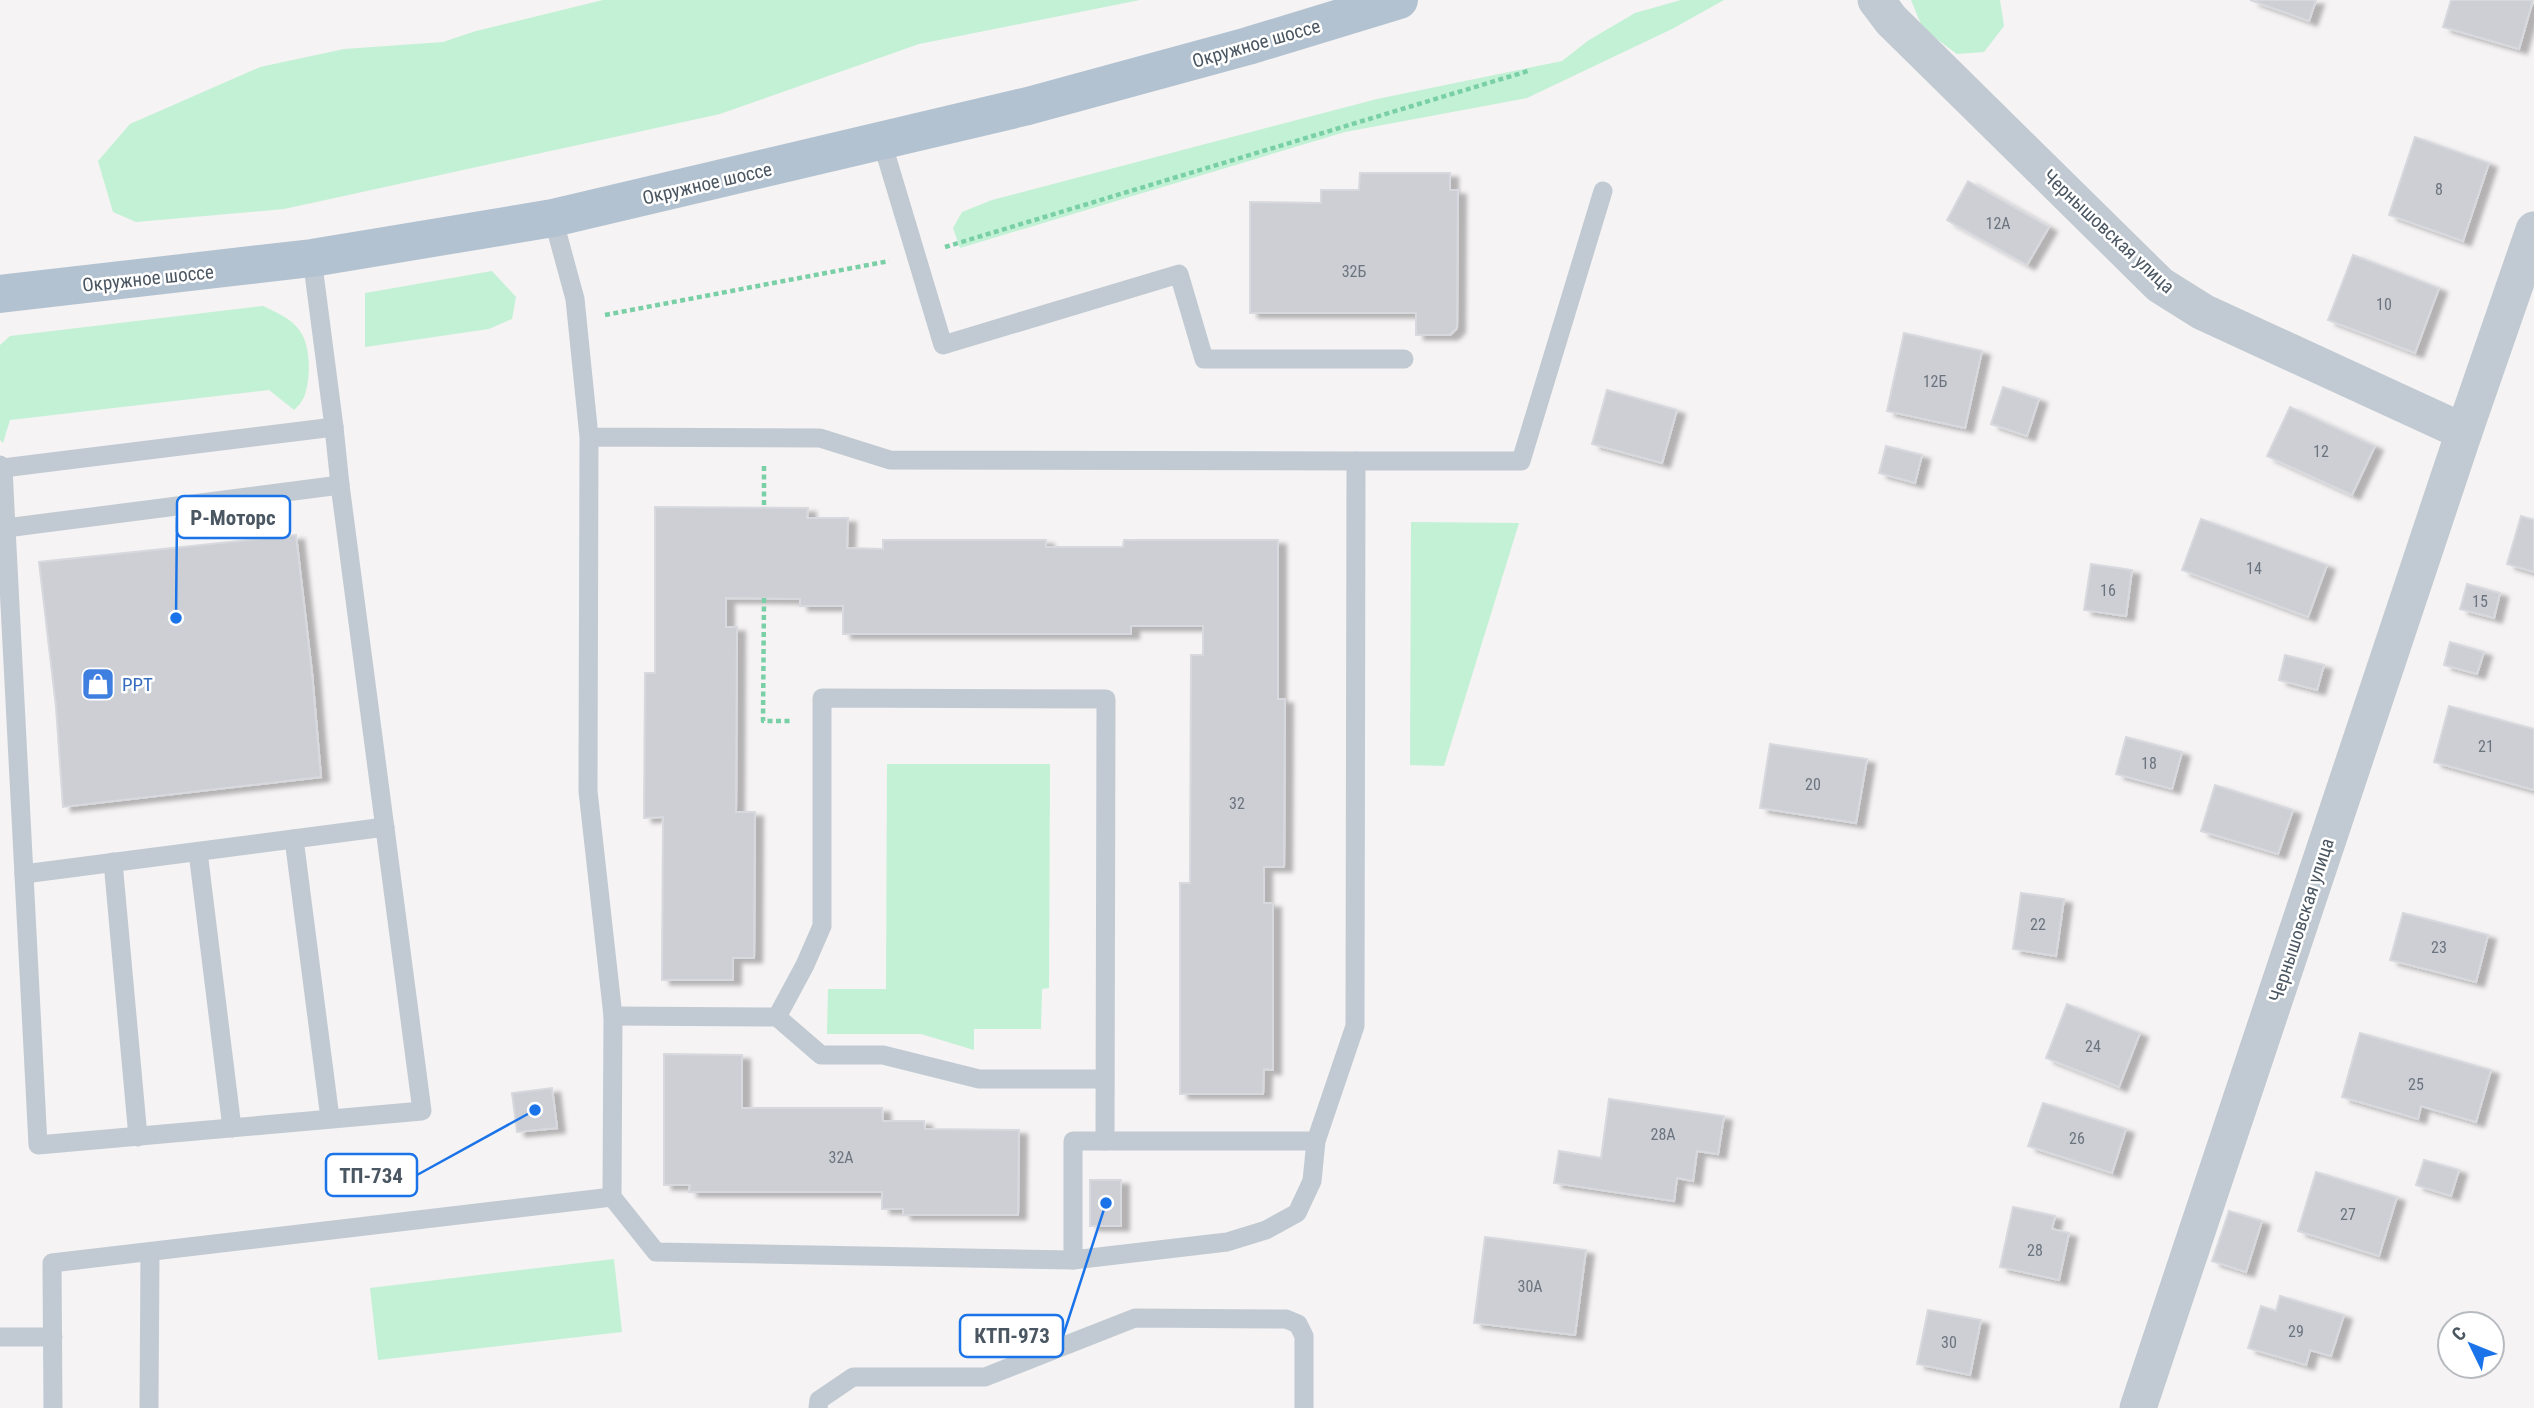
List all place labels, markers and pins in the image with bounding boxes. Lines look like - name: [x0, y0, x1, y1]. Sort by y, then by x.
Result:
- callout: Р-Моторс: [177, 496, 290, 538]
- shop icon: РРТ: [79, 665, 117, 703]
- place label: РРТ: [122, 673, 153, 696]
- callout: ТП-734: [326, 1154, 417, 1196]
- callout: КТП-973: [960, 1315, 1063, 1357]

